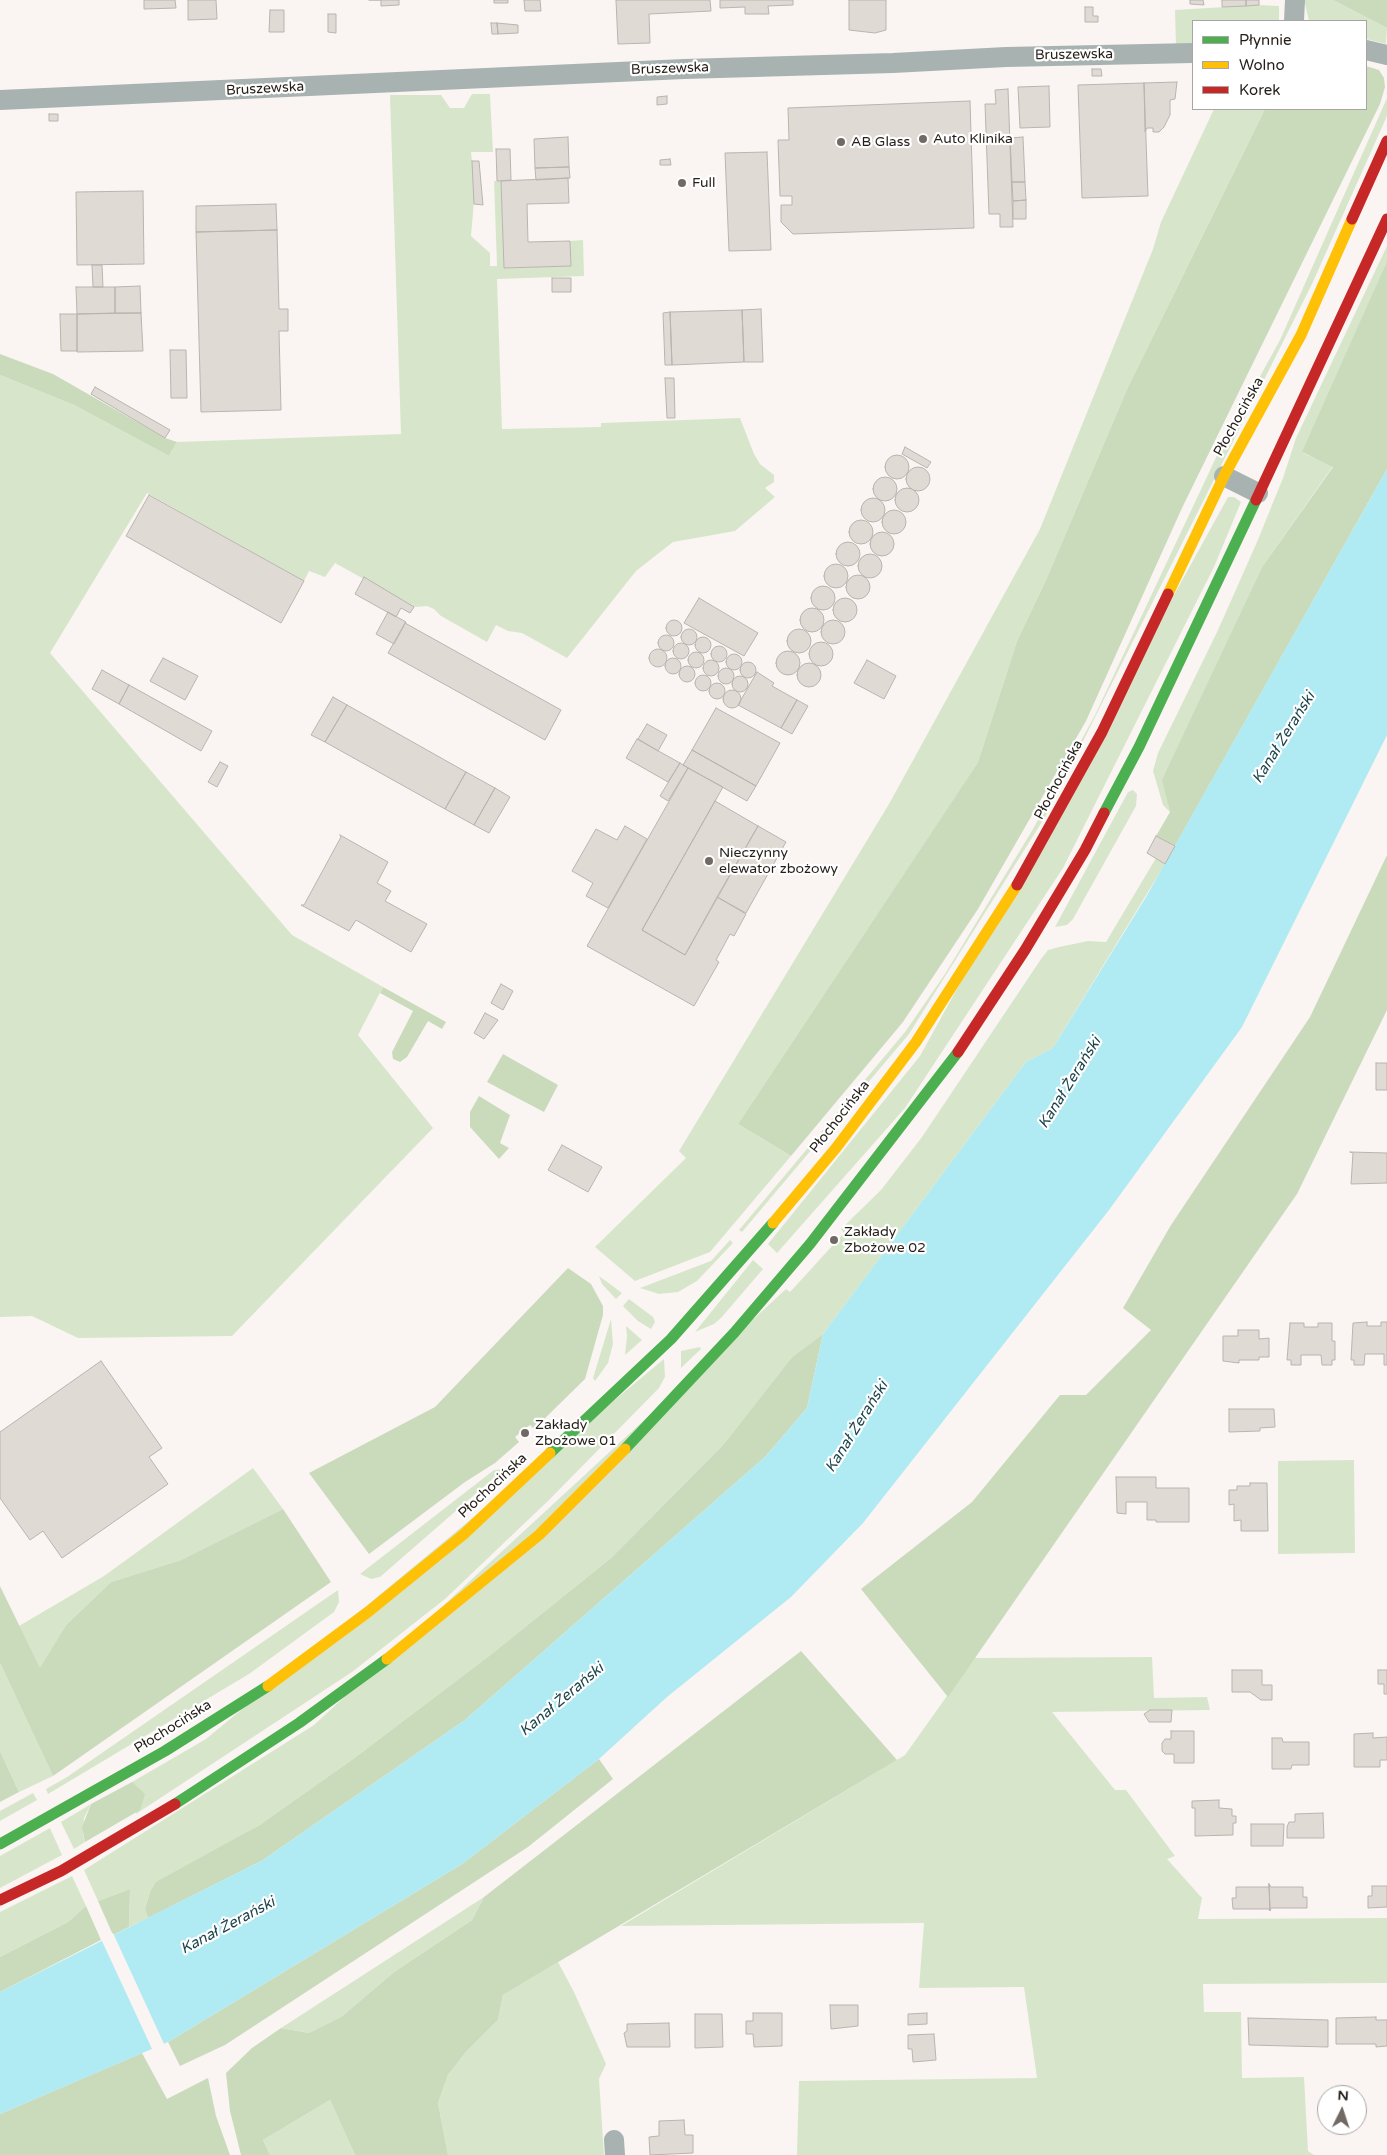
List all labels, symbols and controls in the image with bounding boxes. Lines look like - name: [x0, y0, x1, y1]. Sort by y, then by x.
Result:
- legend: [1192, 20, 1367, 110]
- text: Płynnie: [1239, 31, 1292, 49]
- street label: Bruszewska: [1035, 46, 1113, 64]
- text: Wolno: [1239, 56, 1285, 74]
- street label: Bruszewska: [631, 59, 709, 79]
- street label: Bruszewska: [226, 79, 304, 99]
- text: Korek: [1239, 81, 1280, 99]
- place label: Auto Klinika: [933, 131, 1013, 147]
- marker: Auto Klinika: [917, 133, 929, 145]
- place label: AB Glass: [851, 134, 910, 150]
- marker: AB Glass: [835, 136, 847, 148]
- place label: Full: [692, 175, 716, 191]
- marker: Full: [676, 177, 688, 189]
- street label: Płochocińska: [1210, 375, 1268, 459]
- water label: Kanał Żerański: [1249, 689, 1319, 787]
- street label: Płochocińska: [1031, 737, 1087, 823]
- place label: Nieczynny elewator zbożowy: [719, 845, 838, 878]
- marker: Nieczynny elewator zbożowy: [703, 855, 715, 867]
- water label: Kanał Żerański: [1035, 1034, 1105, 1132]
- street label: Płochocińska: [806, 1077, 874, 1157]
- place label: Zakłady Zbożowe 02: [844, 1224, 926, 1256]
- marker: Zakłady Zbożowe 02: [828, 1234, 840, 1246]
- water label: Kanał Żerański: [822, 1378, 892, 1476]
- place label: Zakłady Zbożowe 01: [535, 1417, 617, 1450]
- marker: Zakłady Zbożowe 01: [519, 1427, 531, 1439]
- street label: Płochocińska: [455, 1450, 531, 1522]
- water label: Kanał Żerański: [516, 1660, 608, 1740]
- street label: Płochocińska: [131, 1697, 215, 1757]
- water label: Kanał Żerański: [178, 1894, 278, 1958]
- north arrow: [1317, 2085, 1367, 2135]
- text: N: [1337, 2087, 1349, 2104]

